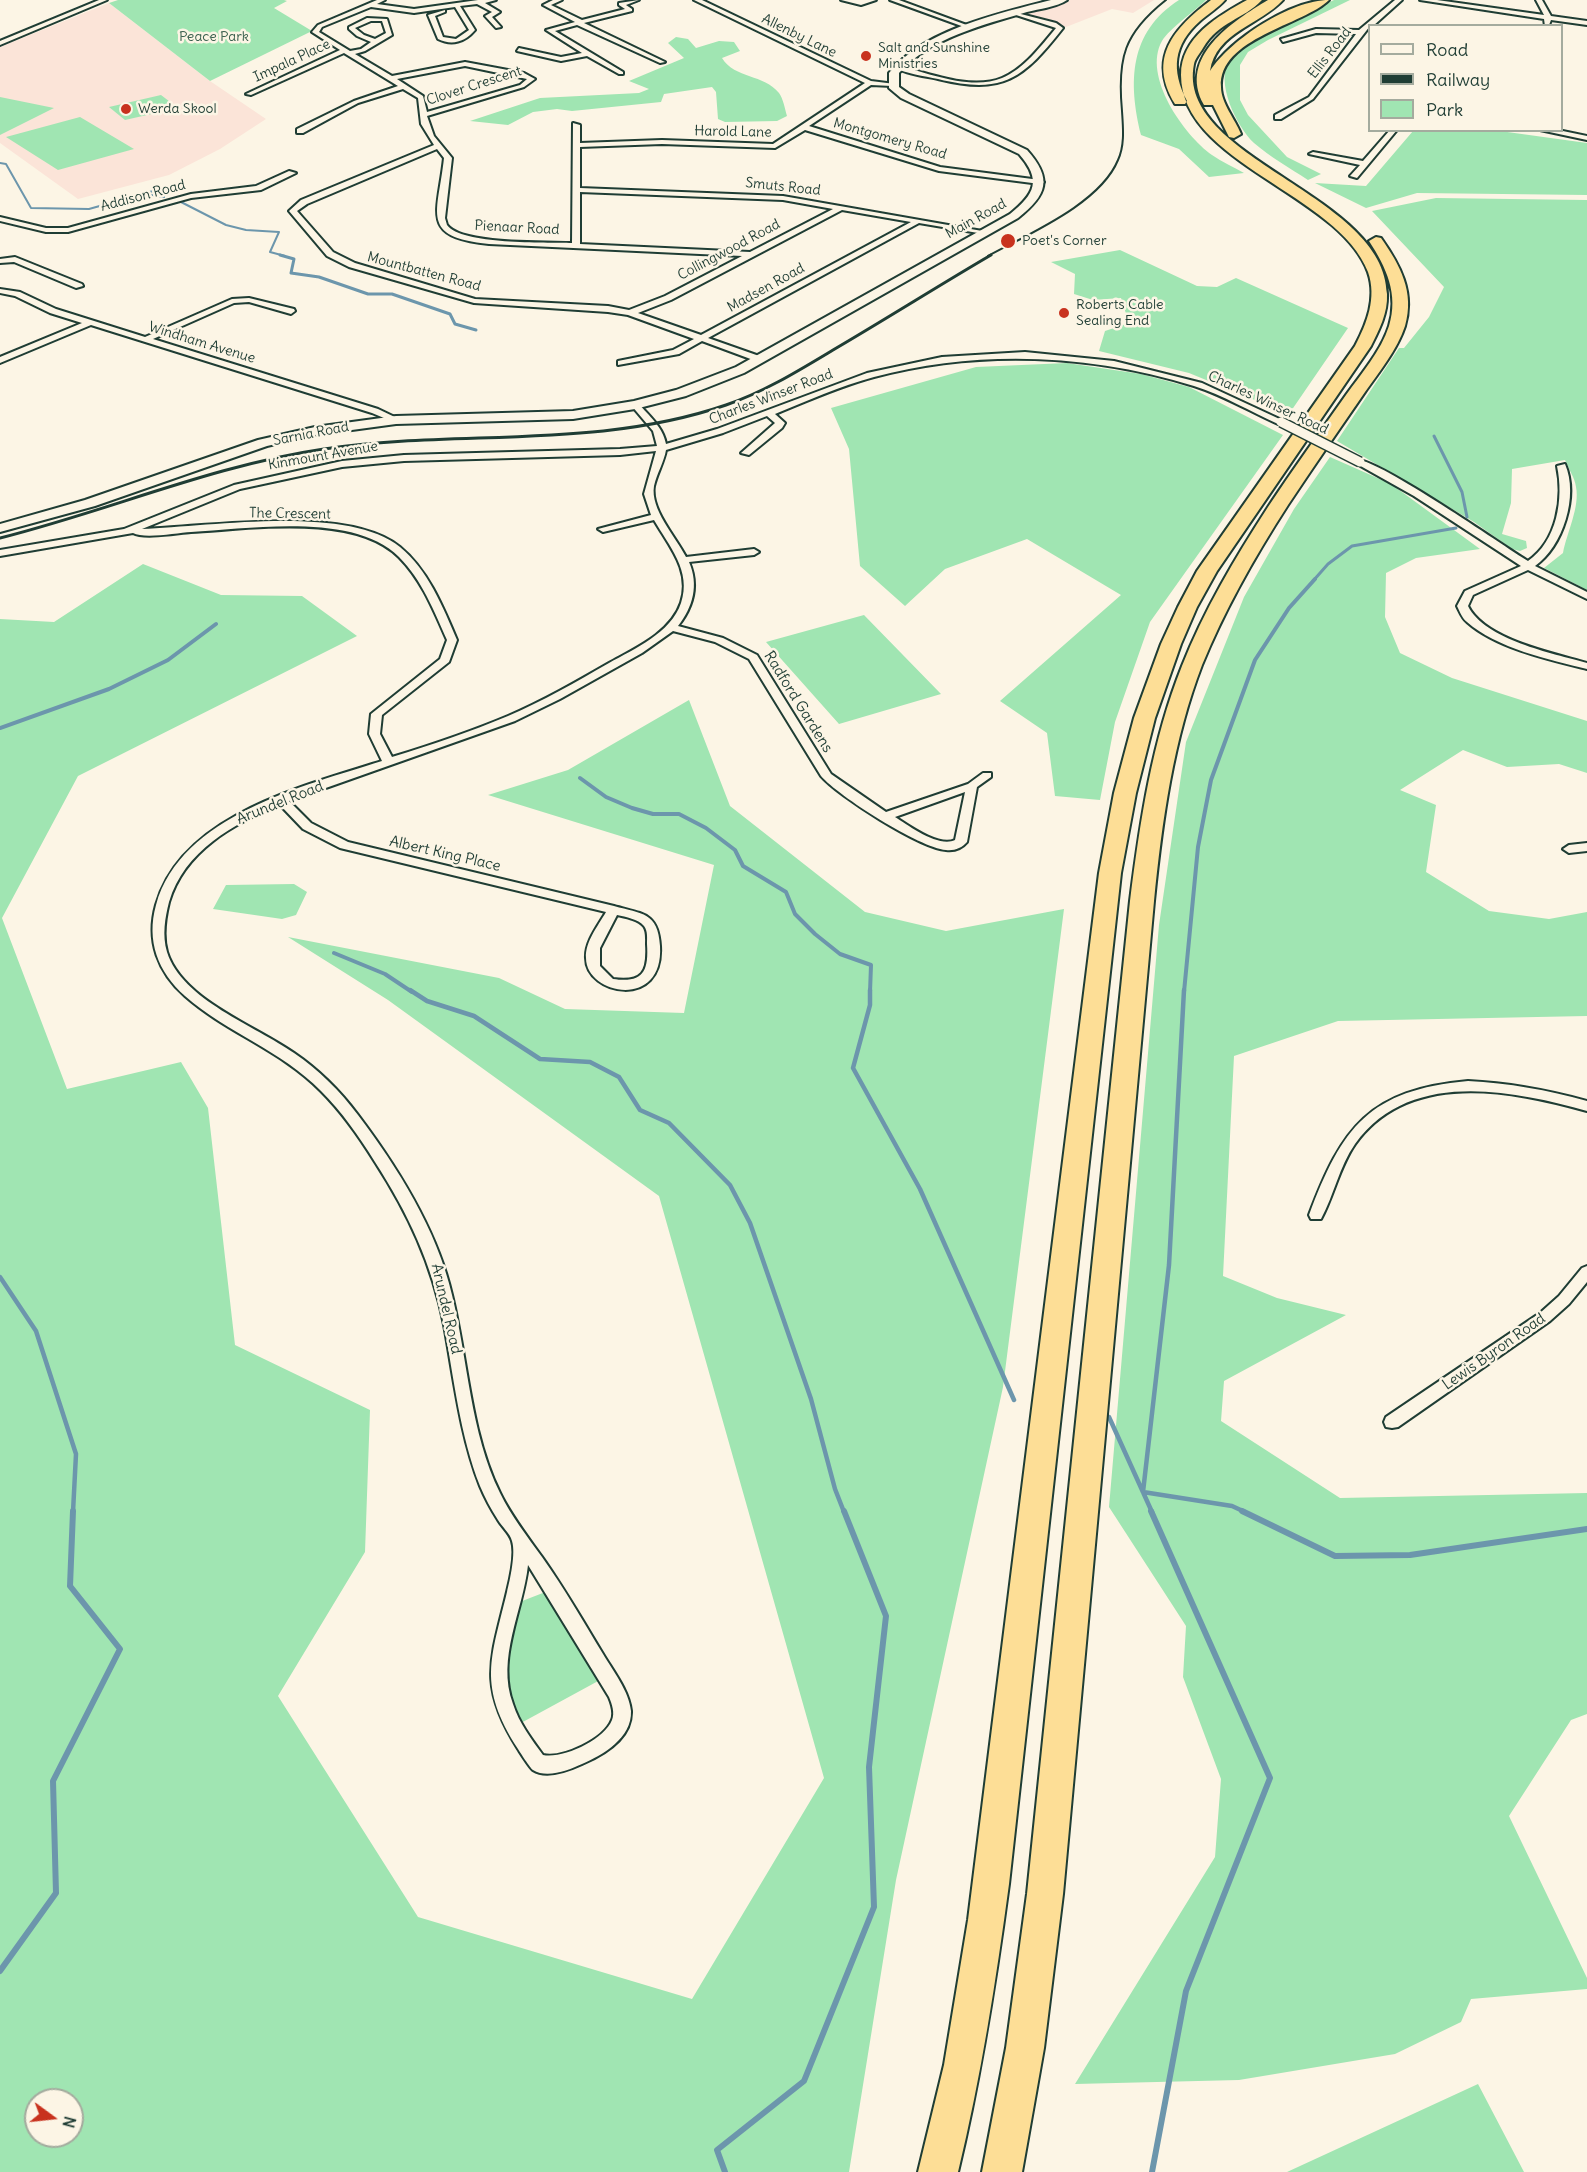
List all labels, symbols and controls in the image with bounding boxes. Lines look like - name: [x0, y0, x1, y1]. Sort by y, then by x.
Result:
- street label: Allenby Lane: [759, 11, 839, 61]
- street label: Ellis Road: [1305, 24, 1355, 82]
- legend: [1368, 24, 1563, 132]
- park label: Peace Park: [179, 29, 249, 45]
- street label: Impala Place: [251, 36, 333, 86]
- text: Road: [1426, 38, 1468, 61]
- place label: Salt and Sunshine Ministries: [878, 40, 990, 72]
- marker: Salt and Sunshine Ministries: [859, 49, 873, 63]
- street label: Clover Crescent: [424, 63, 524, 109]
- text: Railway: [1426, 68, 1490, 91]
- text: Park: [1426, 98, 1463, 121]
- place label: Werda Skool: [138, 101, 217, 117]
- marker: Werda Skool: [119, 102, 133, 116]
- street label: Montgomery Road: [831, 115, 949, 163]
- street label: Harold Lane: [694, 123, 772, 141]
- street label: Smuts Road: [745, 175, 821, 199]
- street label: Addison Road: [99, 177, 187, 215]
- street label: Main Road: [943, 195, 1009, 243]
- street label: Collingwood Road: [675, 216, 783, 284]
- street label: Pienaar Road: [474, 217, 560, 239]
- marker: Poet's Corner: [999, 232, 1017, 250]
- place label: Poet's Corner: [1022, 233, 1107, 249]
- street label: Mountbatten Road: [365, 249, 483, 295]
- street label: Madsen Road: [724, 260, 808, 316]
- place label: Roberts Cable Sealing End: [1076, 297, 1164, 330]
- marker: Roberts Cable Sealing End: [1057, 306, 1071, 320]
- street label: Windham Avenue: [147, 319, 257, 367]
- street label: Charles Winser Road: [707, 366, 835, 428]
- street label: Charles Winser Road: [1205, 368, 1331, 438]
- street label: Sarnia Road: [272, 418, 350, 450]
- street label: Kinmount Avenue: [267, 438, 379, 474]
- street label: The Crescent: [249, 505, 331, 523]
- street label: Radford Gardens: [760, 648, 836, 756]
- street label: Arundel Road: [234, 777, 326, 829]
- street label: Albert King Place: [388, 832, 502, 876]
- street label: Arundel Road: [427, 1262, 465, 1356]
- street label: Lewis Byron Road: [1439, 1310, 1549, 1394]
- north arrow: [24, 2088, 84, 2148]
- text: N: [58, 2114, 81, 2130]

